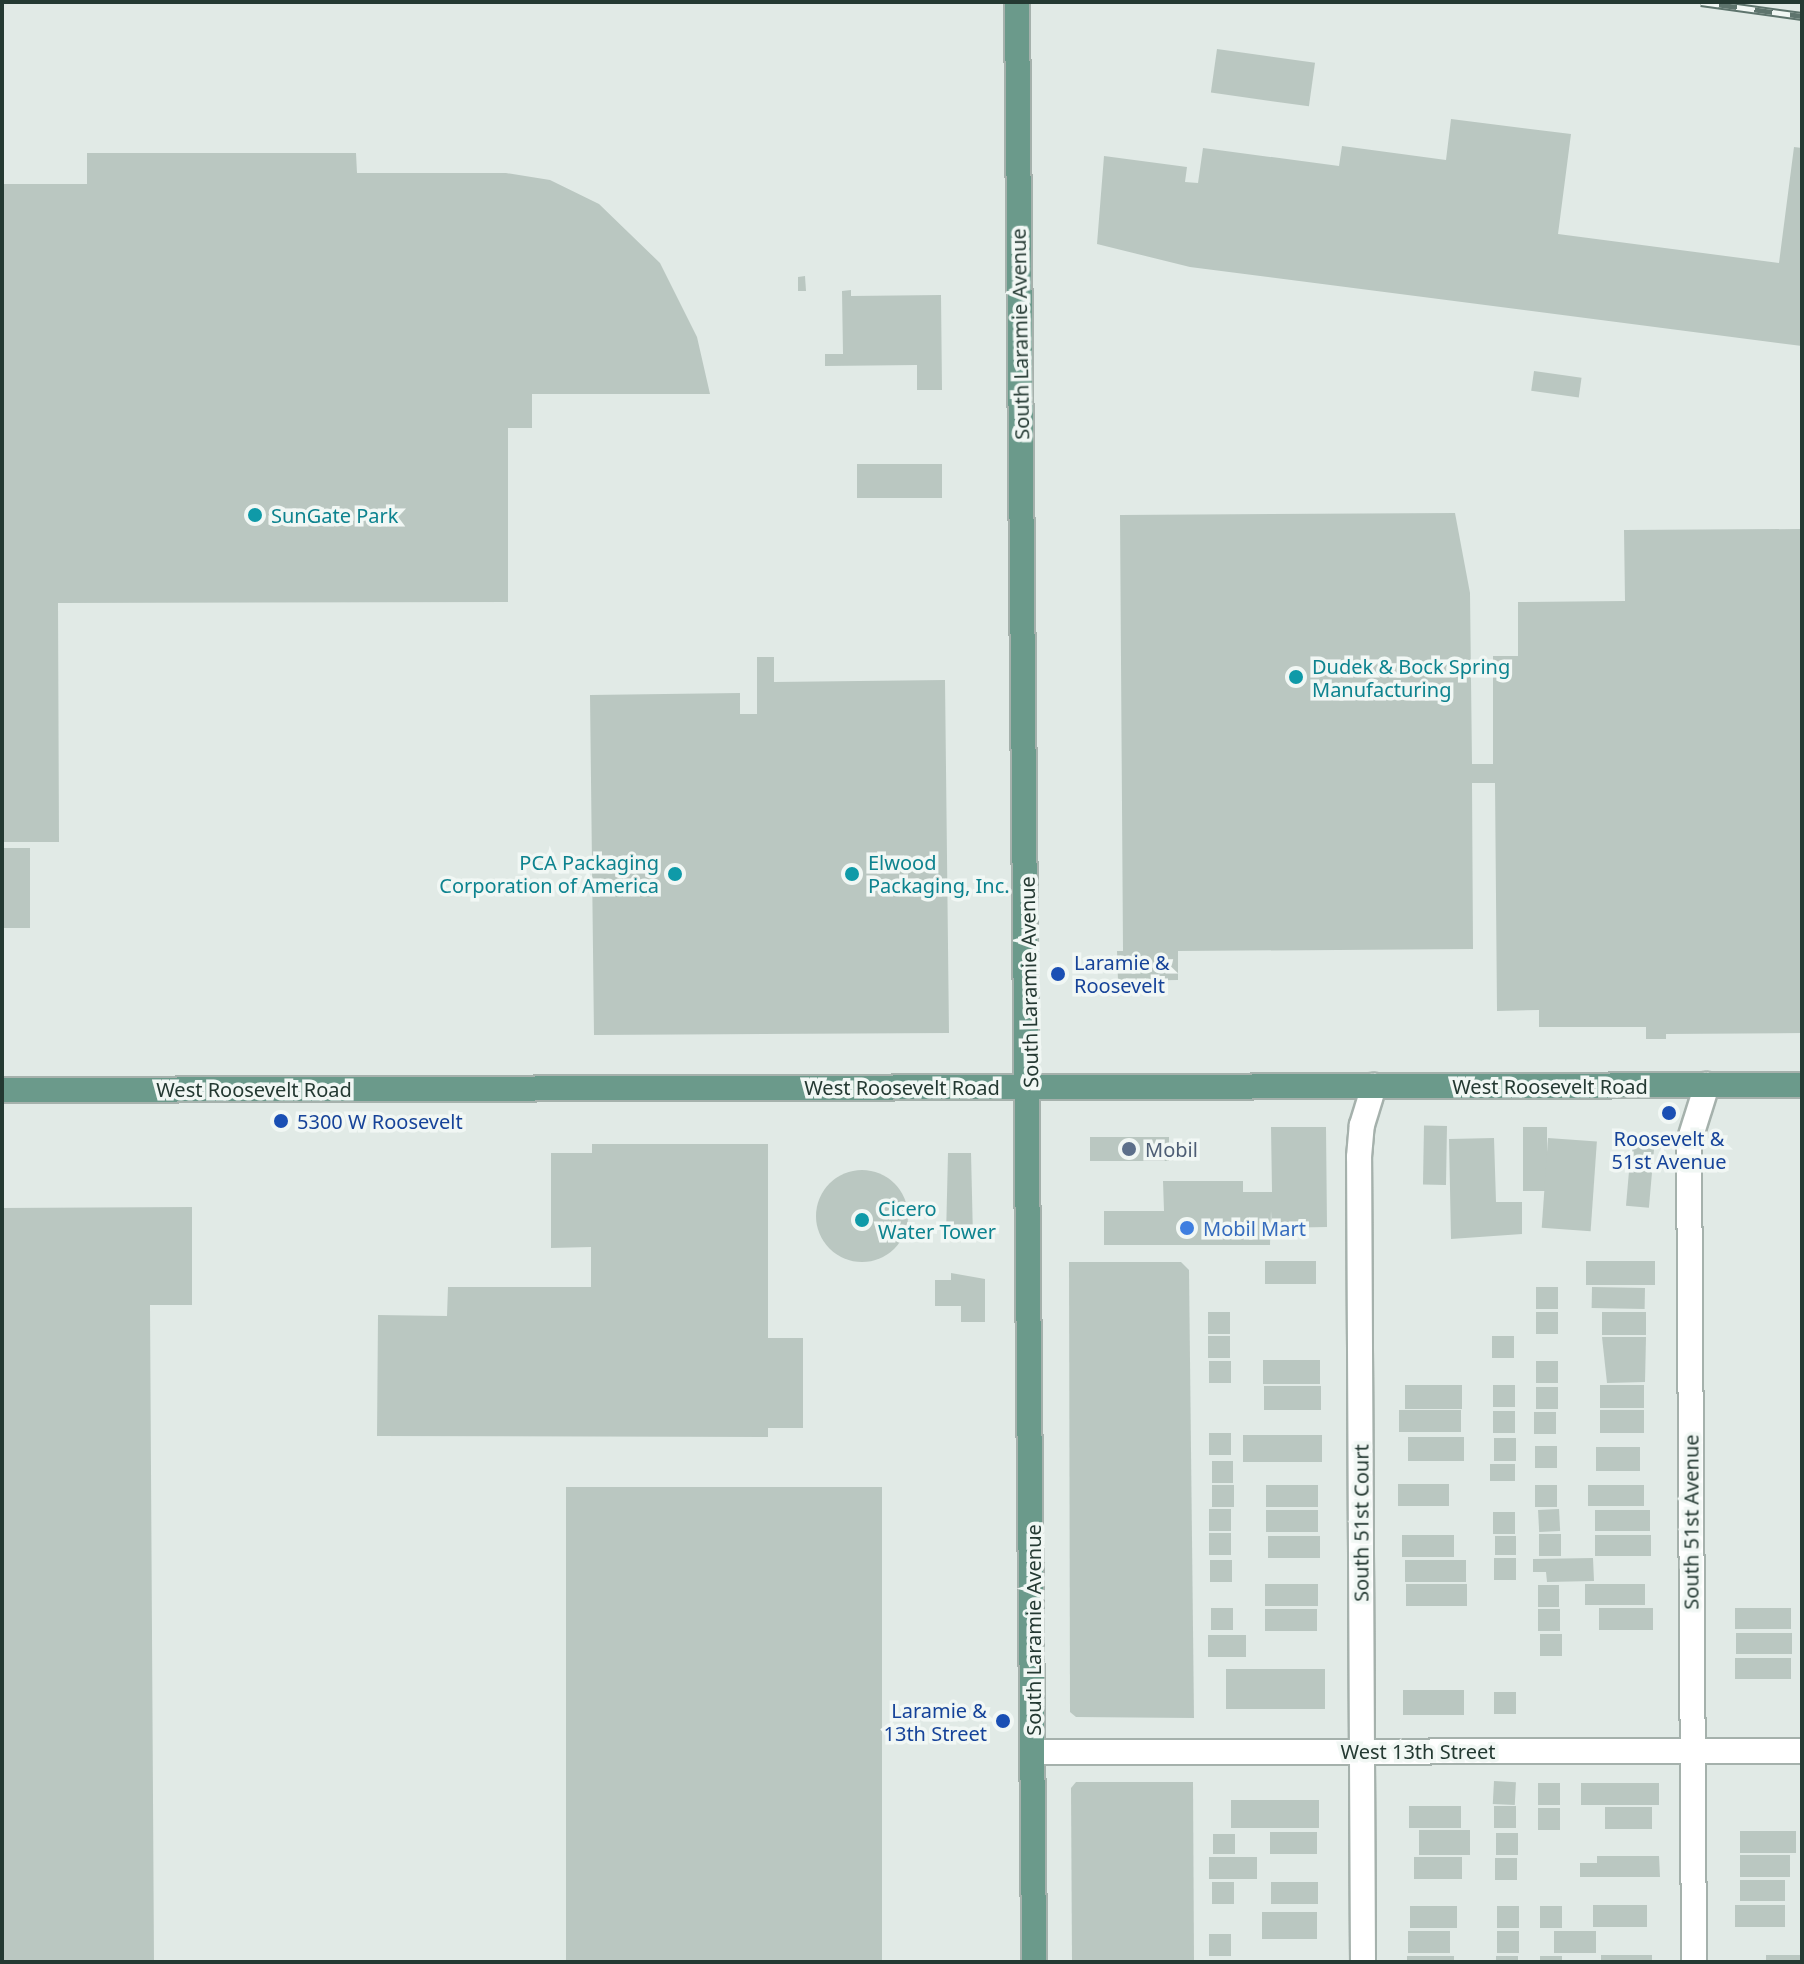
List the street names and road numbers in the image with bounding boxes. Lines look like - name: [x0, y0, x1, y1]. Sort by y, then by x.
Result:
- street label: South Laramie Avenue: [1006, 228, 1034, 440]
- street label: South Laramie Avenue: [1015, 876, 1043, 1088]
- street label: West Roosevelt Road: [1452, 1074, 1648, 1098]
- street label: West Roosevelt Road: [804, 1075, 1000, 1099]
- street label: West Roosevelt Road: [156, 1077, 352, 1101]
- street label: South 51st Avenue: [1679, 1434, 1703, 1610]
- street label: South 51st Court: [1349, 1444, 1373, 1602]
- street label: South Laramie Avenue: [1021, 1524, 1045, 1736]
- street label: West 13th Street: [1341, 1739, 1495, 1763]

